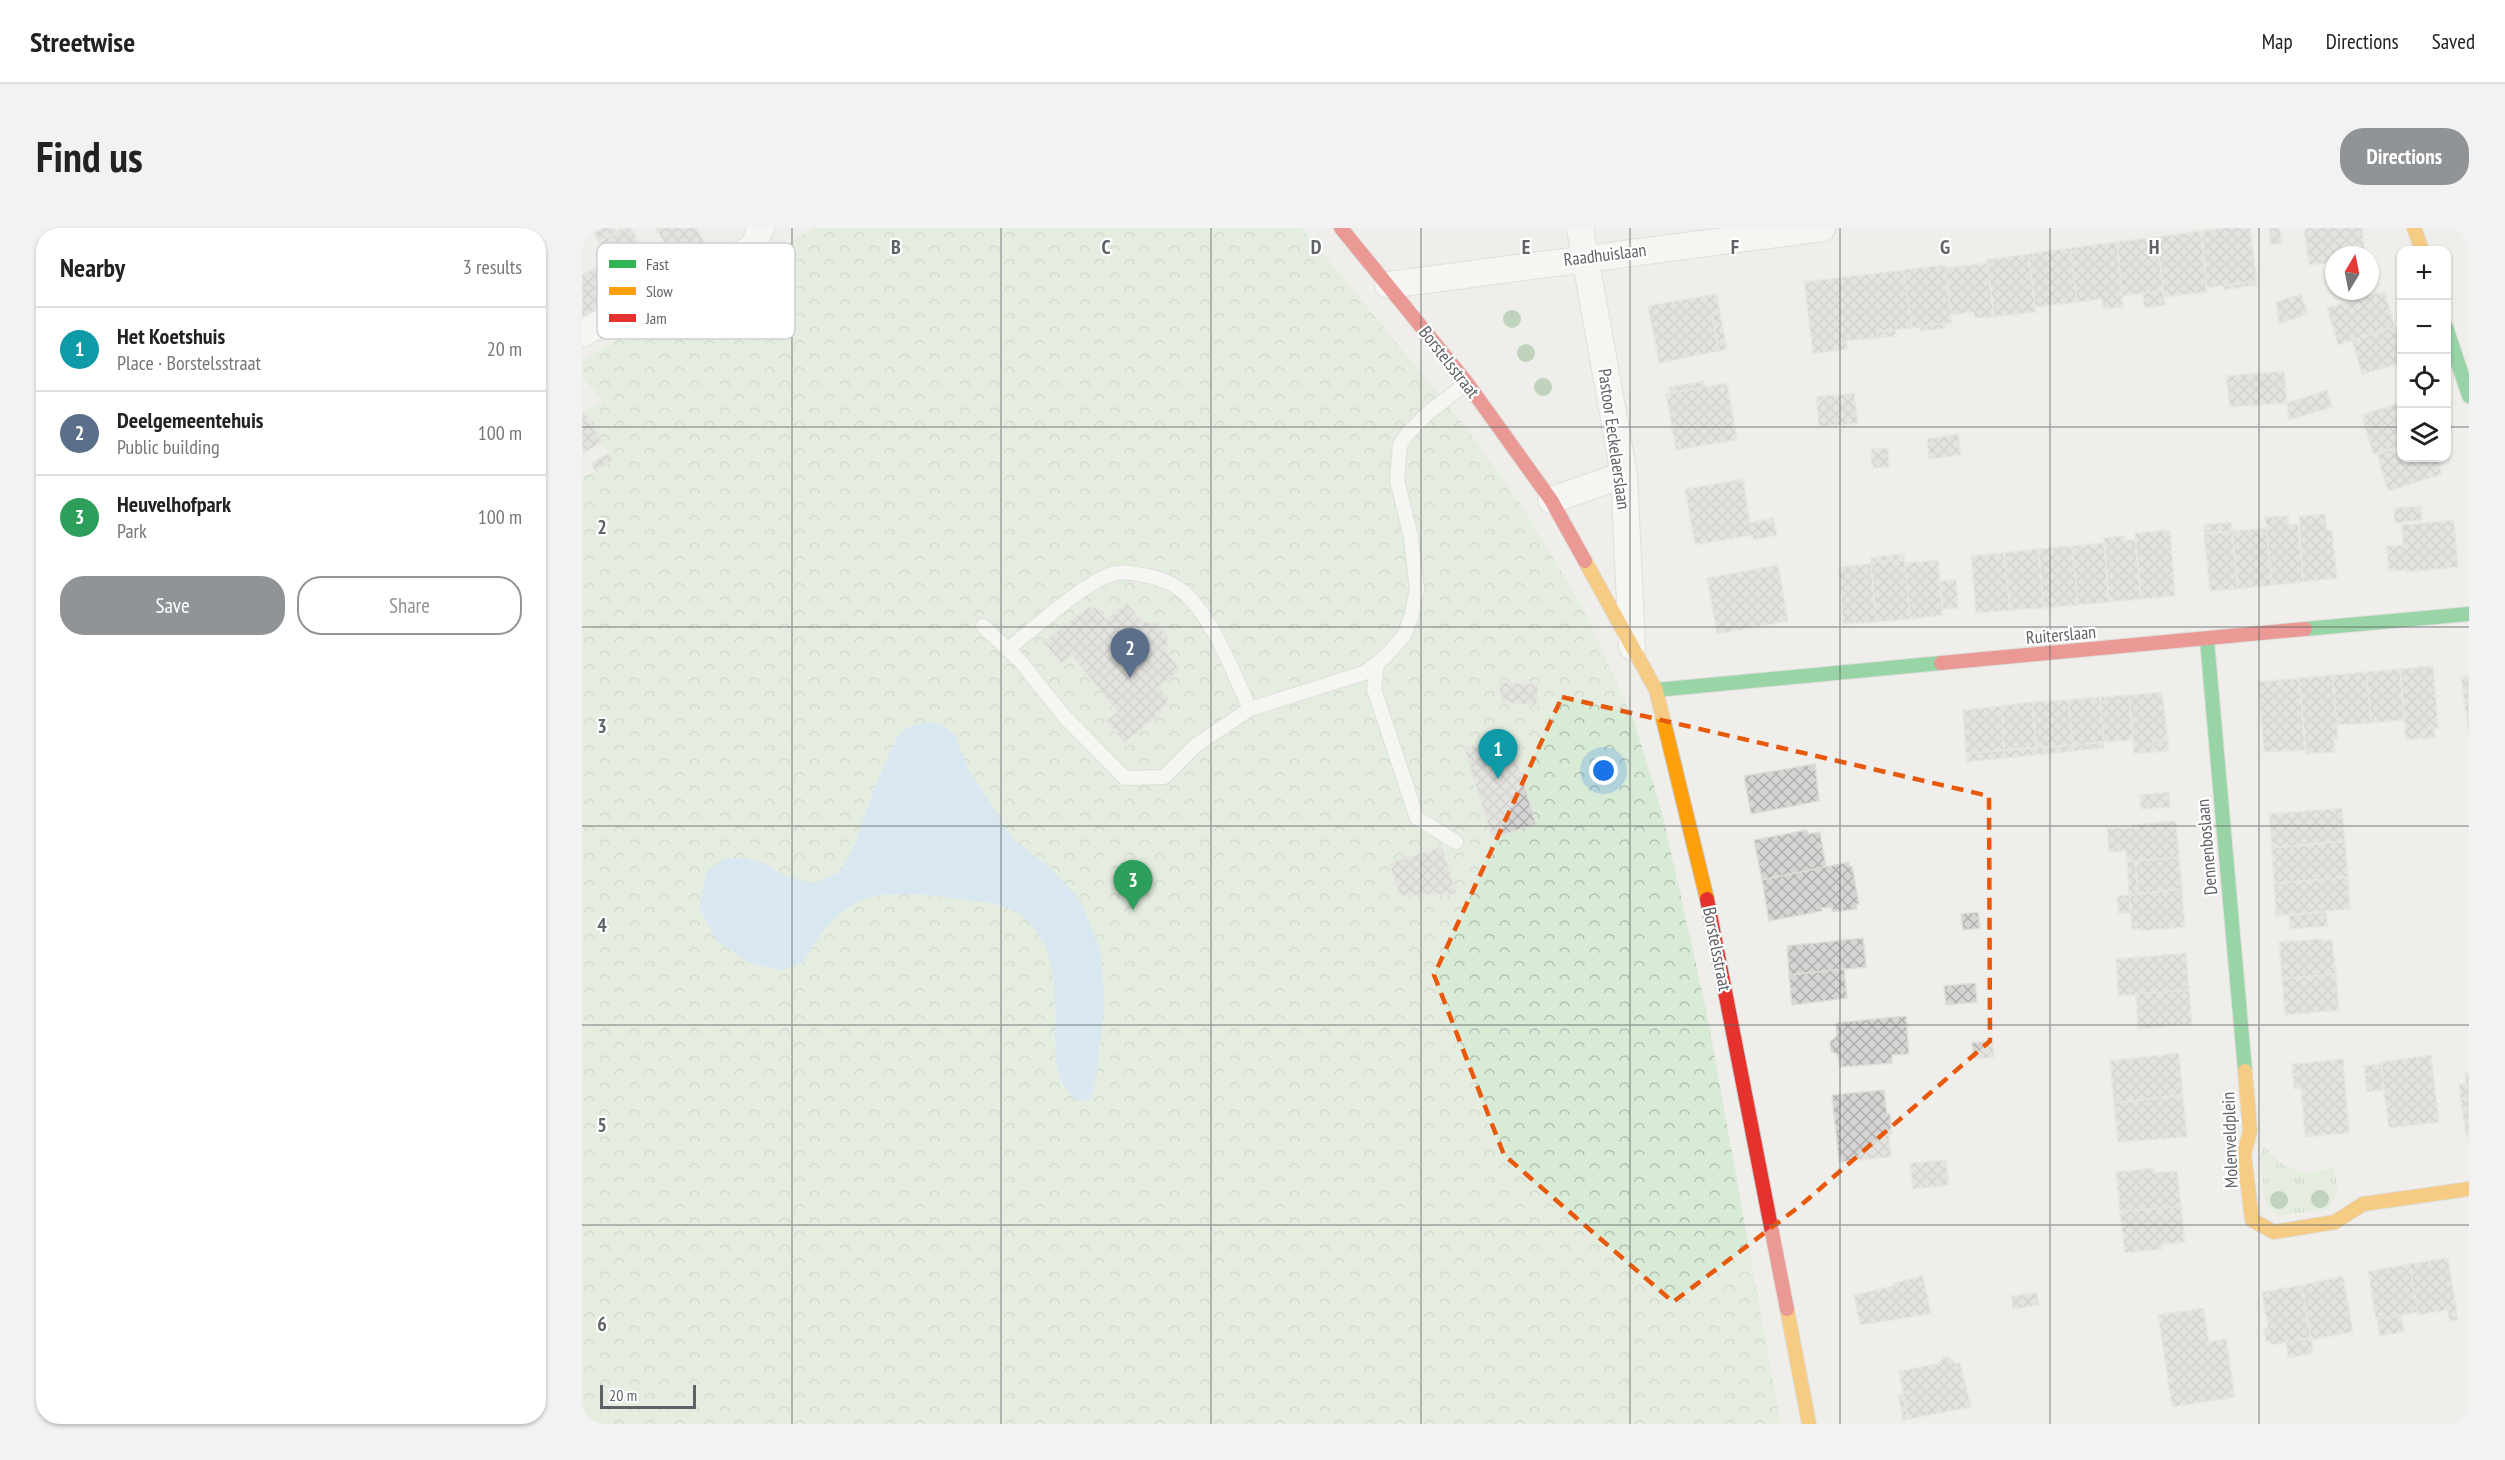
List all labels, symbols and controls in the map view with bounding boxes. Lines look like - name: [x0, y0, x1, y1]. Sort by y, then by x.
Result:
- text: Streetwise: [30, 23, 135, 60]
- text: Map: [2262, 28, 2293, 55]
- text: Directions: [2326, 28, 2399, 55]
- text: Saved: [2432, 28, 2475, 55]
- button: Directions: [2340, 128, 2469, 185]
- text: Find us: [36, 129, 143, 184]
- text: B: [891, 234, 901, 260]
- text: C: [1101, 234, 1111, 260]
- text: D: [1311, 234, 1322, 260]
- text: E: [1522, 234, 1530, 260]
- text: F: [1731, 234, 1739, 260]
- text: G: [1940, 234, 1950, 260]
- text: H: [2149, 234, 2159, 260]
- street label: Raadhuislaan: [1562, 238, 1648, 271]
- legend: [597, 243, 795, 339]
- north arrow: [2325, 246, 2379, 300]
- map controls: [2397, 246, 2451, 462]
- button: +: [2397, 246, 2451, 300]
- text: Nearby: [60, 251, 125, 284]
- text: 3 results: [463, 254, 522, 280]
- text: Fast: [646, 254, 669, 274]
- text: Slow: [646, 281, 673, 301]
- button: −: [2397, 300, 2451, 354]
- text: Jam: [645, 308, 667, 328]
- street label: Borstelsstraat: [1414, 321, 1485, 402]
- text: Het Koetshuis: [117, 322, 225, 350]
- text: 1: [75, 336, 84, 362]
- text: 20 m: [487, 336, 522, 362]
- text: Place · Borstelsstraat: [117, 350, 261, 376]
- button: locate: [2397, 354, 2451, 408]
- street label: Pastoor Eeckelaerslaan: [1593, 367, 1636, 511]
- text: Deelgemeentehuis: [117, 406, 264, 434]
- button: layers: [2397, 408, 2451, 462]
- text: 2: [75, 420, 84, 446]
- text: 100 m: [478, 420, 522, 446]
- text: Public building: [117, 434, 220, 460]
- text: Heuvelhofpark: [117, 490, 231, 518]
- text: 3: [75, 504, 84, 530]
- text: 100 m: [478, 504, 522, 530]
- text: 2: [597, 514, 607, 540]
- text: Park: [117, 518, 147, 544]
- button: Save: [60, 576, 285, 635]
- button: Share: [297, 576, 522, 635]
- street label: Ruiterslaan: [2025, 620, 2097, 649]
- pin: 2: [1110, 628, 1150, 678]
- text: 3: [597, 713, 607, 739]
- pin: 1: [1478, 730, 1518, 779]
- your location: [1589, 756, 1618, 785]
- street label: Dennenboslaan: [2191, 798, 2222, 896]
- pin: 3: [1114, 860, 1152, 910]
- street label: Borstelsstraat: [1698, 905, 1737, 993]
- text: 4: [597, 912, 607, 938]
- street label: Molenveldplein: [2216, 1091, 2243, 1189]
- text: 5: [597, 1112, 607, 1138]
- text: 6: [597, 1311, 607, 1337]
- scale bar: [600, 1382, 696, 1410]
- text: 20 m: [609, 1385, 637, 1405]

